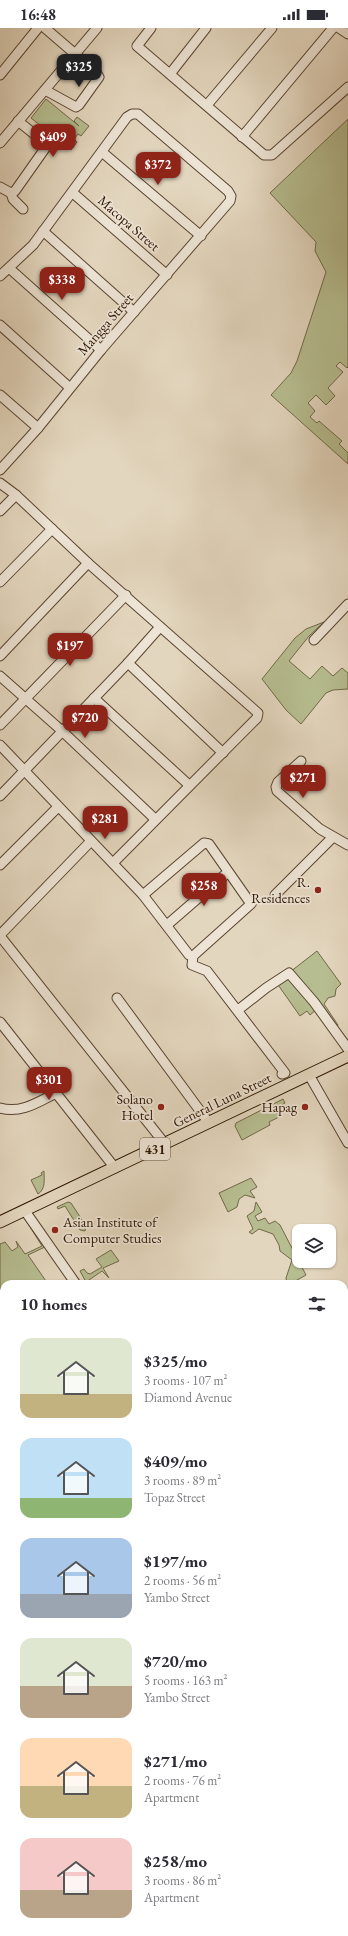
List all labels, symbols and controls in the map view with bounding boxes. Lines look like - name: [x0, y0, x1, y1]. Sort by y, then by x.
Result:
- text: 16:48: [20, 5, 56, 24]
- pin: $325: [55, 54, 103, 88]
- text: $325: [66, 58, 92, 75]
- pin: $409: [29, 124, 77, 158]
- text: $409: [40, 128, 66, 145]
- pin: $372: [134, 152, 182, 186]
- text: $372: [145, 156, 171, 173]
- street label: Macopa Street: [94, 191, 164, 255]
- pin: $338: [38, 267, 86, 301]
- text: $338: [49, 271, 75, 288]
- street label: Mangga Street: [73, 289, 137, 359]
- pin: $197: [46, 633, 94, 667]
- text: $197: [57, 637, 83, 654]
- pin: $720: [61, 705, 109, 739]
- text: $720: [72, 709, 98, 726]
- pin: $271: [279, 765, 327, 799]
- text: $271: [290, 769, 316, 786]
- pin: $281: [81, 806, 129, 840]
- text: $281: [92, 810, 118, 827]
- pin: $258: [180, 873, 228, 907]
- place label: R. Residences: [251, 873, 310, 907]
- text: $258: [191, 877, 217, 894]
- marker: R. Residences: [313, 885, 323, 895]
- pin: $301: [25, 1067, 73, 1101]
- street label: General Luna Street: [170, 1068, 275, 1132]
- text: $301: [36, 1071, 62, 1088]
- place label: Solano Hotel: [117, 1090, 154, 1124]
- place label: Hapag: [261, 1098, 298, 1116]
- marker: Solano Hotel: [156, 1102, 166, 1112]
- marker: Hapag: [300, 1102, 310, 1112]
- road number: 431: [140, 1138, 170, 1160]
- place label: Asian Institute of Computer Studies: [62, 1213, 162, 1247]
- map controls: [292, 1224, 336, 1268]
- button: layers: [292, 1224, 336, 1268]
- marker: Asian Institute of Computer Studies: [50, 1225, 60, 1235]
- text: 10 homes: [20, 1293, 87, 1315]
- icon: filters: [306, 1293, 328, 1315]
- text: $325/mo: [144, 1350, 207, 1372]
- icon: home: [52, 1354, 100, 1402]
- text: 3 rooms · 107 m²: [144, 1372, 228, 1389]
- text: Diamond Avenue: [144, 1389, 232, 1406]
- text: $409/mo: [144, 1450, 207, 1472]
- icon: home: [52, 1454, 100, 1502]
- text: 3 rooms · 89 m²: [144, 1472, 221, 1489]
- text: Topaz Street: [144, 1489, 205, 1506]
- text: $197/mo: [144, 1550, 207, 1572]
- icon: home: [52, 1554, 100, 1602]
- text: 2 rooms · 56 m²: [144, 1572, 221, 1589]
- text: Yambo Street: [144, 1589, 210, 1606]
- text: $720/mo: [144, 1650, 207, 1672]
- icon: home: [52, 1654, 100, 1702]
- text: 5 rooms · 163 m²: [144, 1672, 228, 1689]
- text: Yambo Street: [144, 1689, 210, 1706]
- text: $271/mo: [144, 1750, 207, 1772]
- icon: home: [52, 1754, 100, 1802]
- text: 2 rooms · 76 m²: [144, 1772, 221, 1789]
- text: Apartment: [144, 1789, 199, 1806]
- text: $258/mo: [144, 1850, 207, 1872]
- icon: home: [52, 1854, 100, 1902]
- text: 3 rooms · 86 m²: [144, 1872, 221, 1889]
- text: Apartment: [144, 1889, 199, 1906]

